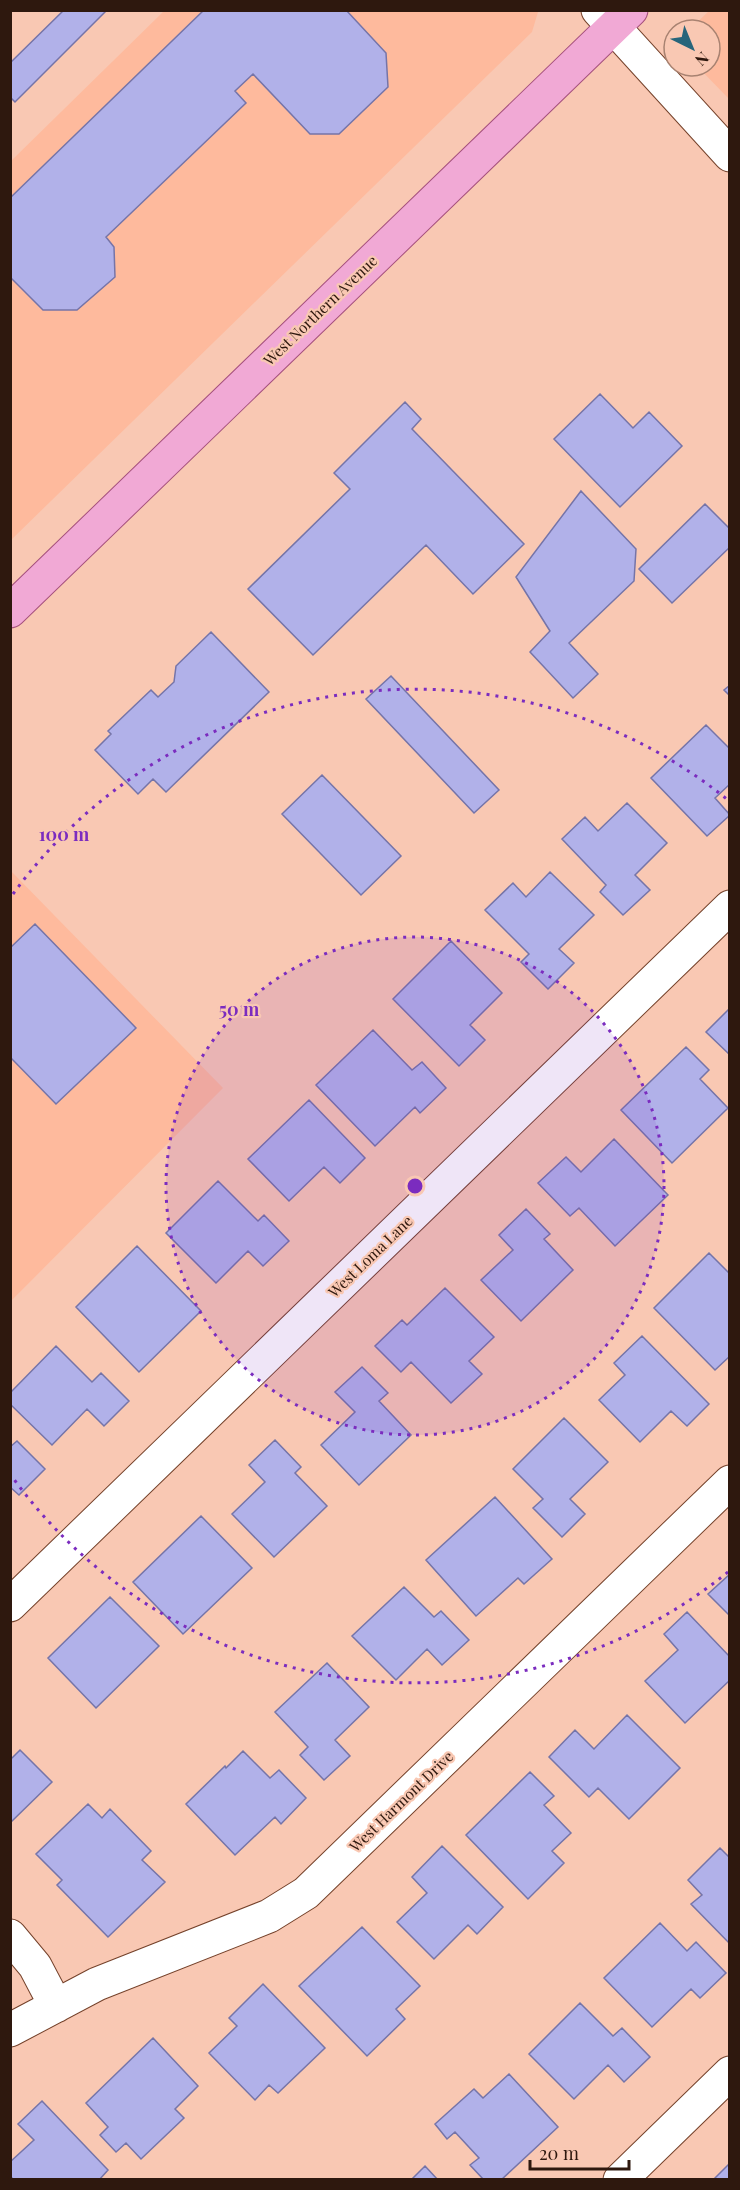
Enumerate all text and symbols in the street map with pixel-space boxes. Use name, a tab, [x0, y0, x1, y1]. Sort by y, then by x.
north arrow	[662, 18, 722, 78]
text: N	[691, 48, 714, 71]
street label: West Northern Avenue	[258, 250, 381, 370]
text: 100 m	[39, 822, 90, 846]
text: 50 m	[219, 997, 260, 1021]
centre of rings	[405, 1176, 425, 1196]
street label: West Loma Lane	[323, 1211, 416, 1302]
street label: West Harmont Drive	[344, 1746, 457, 1856]
scale bar	[530, 2133, 629, 2171]
text: 20 m	[539, 2141, 579, 2165]

